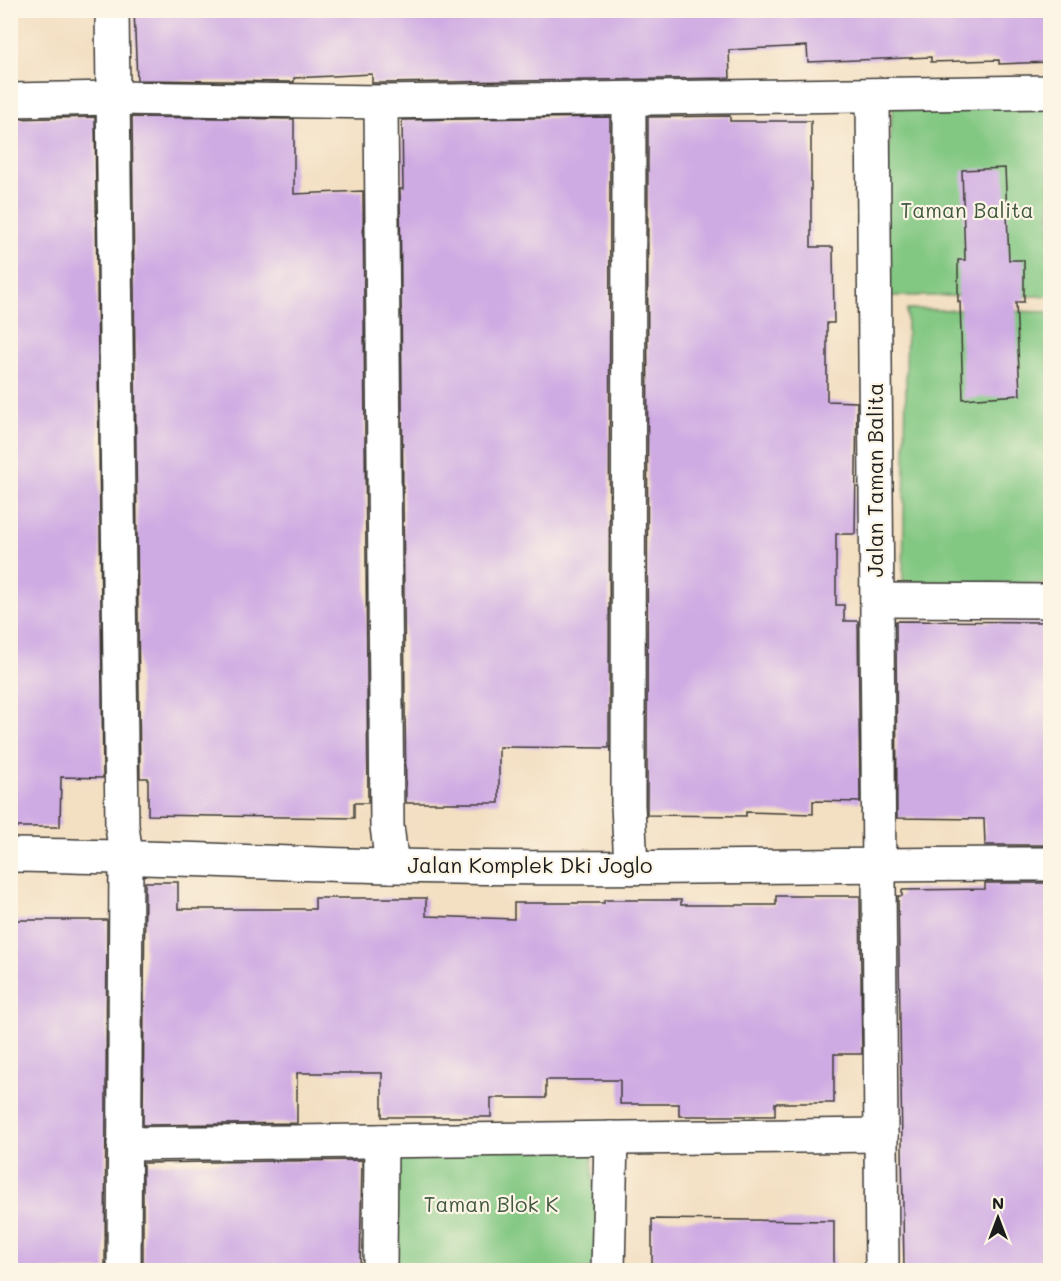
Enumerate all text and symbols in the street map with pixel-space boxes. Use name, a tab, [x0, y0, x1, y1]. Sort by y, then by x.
park label: Taman Balita	[900, 196, 1034, 223]
street label: Jalan Taman Balita	[861, 383, 888, 577]
street label: Jalan Komplek Dki Joglo	[408, 851, 652, 878]
north arrow	[968, 1188, 1028, 1248]
park label: Taman Blok K	[424, 1190, 558, 1217]
text: N	[992, 1192, 1004, 1213]

